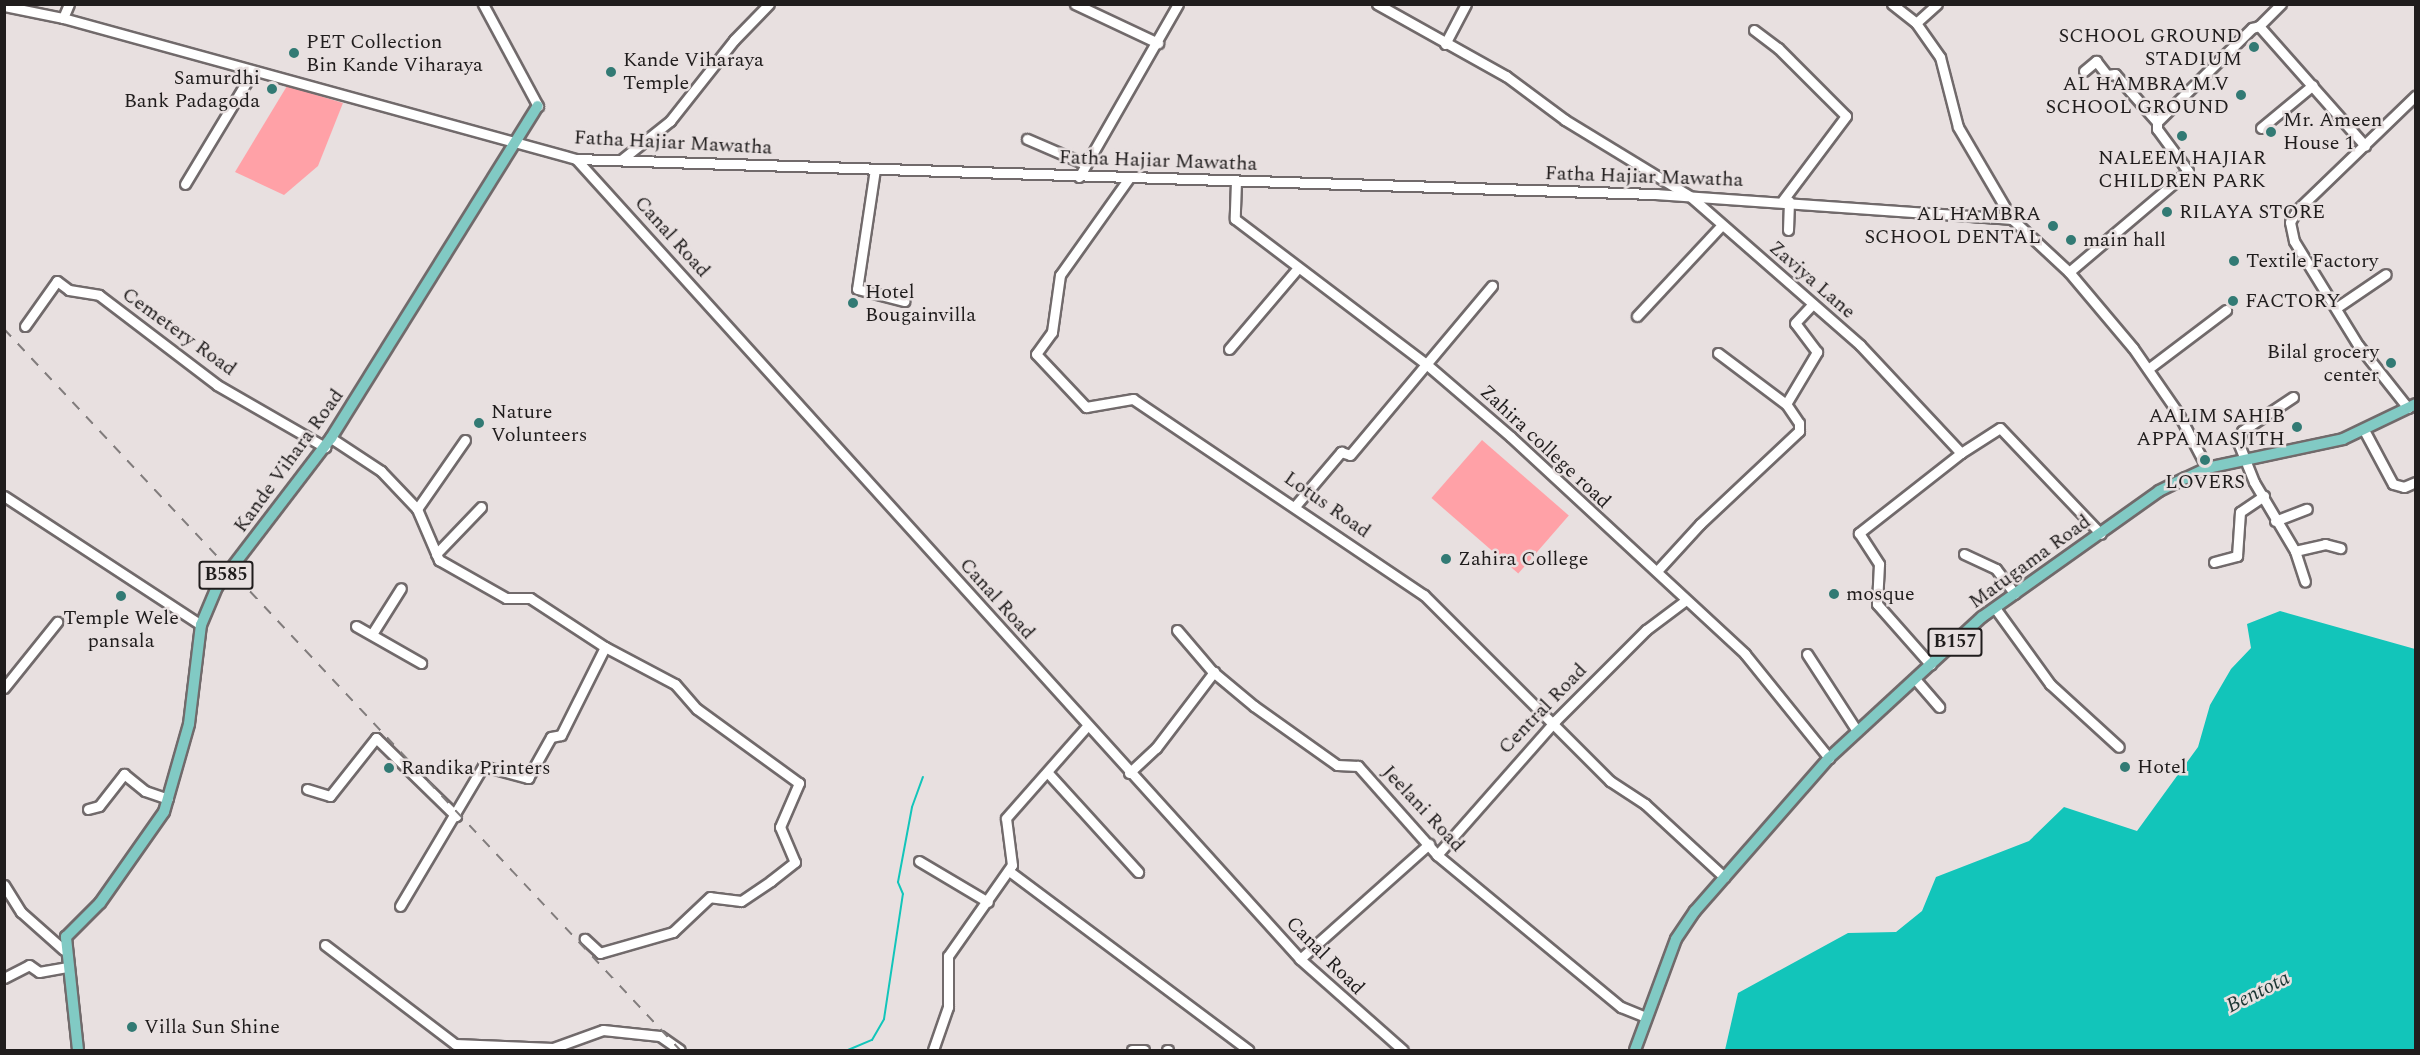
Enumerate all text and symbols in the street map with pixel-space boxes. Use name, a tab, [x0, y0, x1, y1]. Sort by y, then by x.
place label: SCHOOL GROUND STADIUM	[2059, 24, 2242, 71]
place label: PET Collection Bin Kande Viharaya	[306, 30, 483, 77]
marker: SCHOOL GROUND STADIUM	[2247, 40, 2261, 54]
marker: PET Collection Bin Kande Viharaya	[287, 46, 301, 60]
place label: Kande Viharaya Temple	[623, 48, 764, 95]
marker: Kande Viharaya Temple	[604, 65, 618, 79]
place label: Samurdhi Bank Padagoda	[124, 66, 260, 113]
place label: AL HAMBRA M.V SCHOOL GROUND	[2046, 72, 2229, 119]
marker: Samurdhi Bank Padagoda	[265, 82, 279, 96]
marker: AL HAMBRA M.V SCHOOL GROUND	[2234, 88, 2248, 102]
place label: Mr. Ameen House 1	[2283, 108, 2382, 155]
marker: Mr. Ameen House 1	[2264, 125, 2278, 139]
street label: Fatha Hajiar Mawatha	[573, 126, 773, 160]
marker: NALEEM HAJIAR CHILDREN PARK	[2175, 129, 2189, 143]
street label: Fatha Hajiar Mawatha	[1058, 146, 1258, 176]
place label: NALEEM HAJIAR CHILDREN PARK	[2098, 146, 2266, 193]
street label: Fatha Hajiar Mawatha	[1544, 162, 1744, 192]
street label: Canal Road	[629, 191, 715, 283]
place label: RILAYA STORE	[2179, 200, 2325, 224]
place label: AL HAMBRA SCHOOL DENTAL	[1865, 202, 2041, 249]
marker: RILAYA STORE	[2160, 205, 2174, 219]
marker: AL HAMBRA SCHOOL DENTAL	[2046, 219, 2060, 233]
place label: main hall	[2083, 228, 2166, 252]
marker: main hall	[2064, 233, 2078, 247]
street label: Zaviya Lane	[1764, 236, 1860, 324]
place label: Textile Factory	[2246, 249, 2378, 273]
marker: Textile Factory	[2227, 254, 2241, 268]
place label: Hotel Bougainvilla	[865, 280, 976, 327]
street label: Cemetery Road	[117, 282, 241, 382]
place label: FACTORY	[2245, 289, 2341, 313]
marker: FACTORY	[2226, 294, 2240, 308]
marker: Hotel Bougainvilla	[846, 296, 860, 310]
place label: Bilal grocery center	[2267, 340, 2379, 387]
marker: Bilal grocery center	[2384, 356, 2398, 370]
street label: Zahira college road	[1475, 380, 1615, 514]
street label: Kande Vihara Road	[229, 385, 349, 537]
place label: Nature Volunteers	[491, 400, 587, 447]
place label: AALIM SAHIB APPA MASJITH	[2136, 404, 2285, 451]
marker: Nature Volunteers	[472, 416, 486, 430]
marker: AALIM SAHIB APPA MASJITH	[2290, 420, 2304, 434]
marker: LOVERS	[2198, 453, 2212, 467]
street label: Lotus Road	[1279, 466, 1375, 544]
place label: LOVERS	[2165, 470, 2245, 494]
street label: Matugama Road	[1964, 510, 2096, 614]
place label: Zahira College	[1458, 547, 1588, 571]
marker: Zahira College	[1439, 552, 1453, 566]
street label: Canal Road	[954, 553, 1040, 645]
road number: B585	[198, 560, 254, 590]
place label: mosque	[1846, 582, 1915, 606]
marker: mosque	[1827, 587, 1841, 601]
marker: Temple Wele pansala	[114, 589, 128, 603]
place label: Temple Wele pansala	[63, 606, 179, 653]
road number: B157	[1926, 627, 1984, 657]
street label: Central Road	[1494, 659, 1592, 759]
place label: Hotel	[2137, 755, 2187, 779]
place label: Randika Printers	[401, 756, 551, 780]
street label: Jeelani Road	[1377, 760, 1469, 858]
marker: Hotel	[2118, 760, 2132, 774]
marker: Randika Printers	[382, 761, 396, 775]
street label: Canal Road	[1281, 912, 1369, 1000]
water label: Bentota	[2222, 965, 2294, 1019]
place label: Villa Sun Shine	[144, 1015, 280, 1039]
marker: Villa Sun Shine	[125, 1020, 139, 1034]

